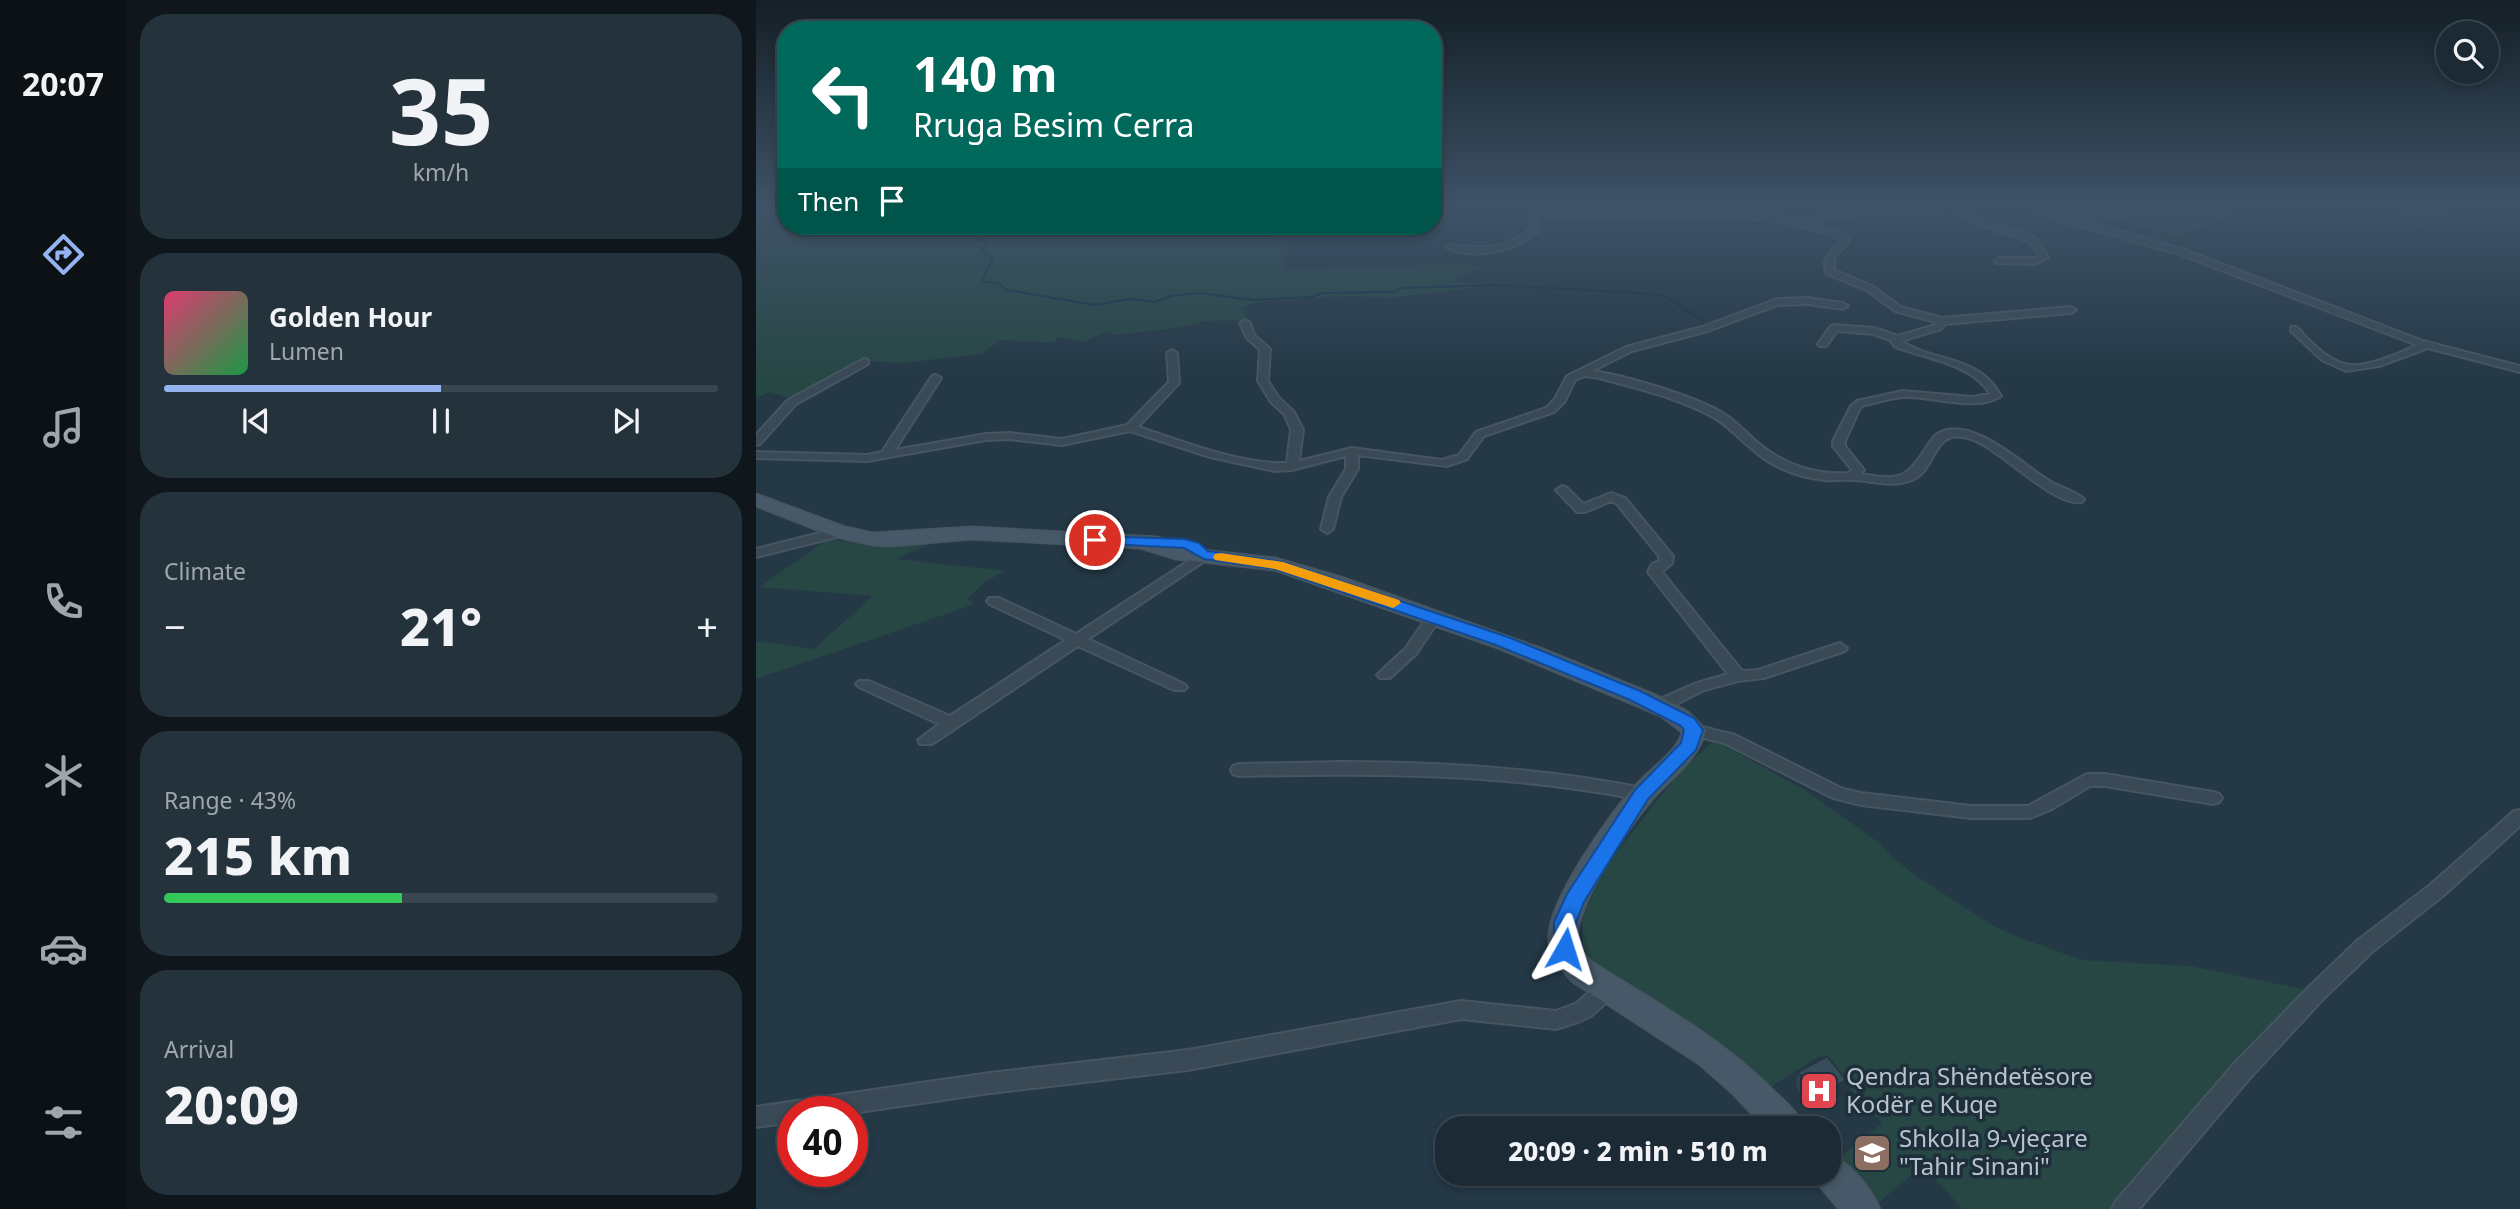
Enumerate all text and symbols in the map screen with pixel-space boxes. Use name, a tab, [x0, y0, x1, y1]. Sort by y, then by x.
map controls	[2436, 21, 2499, 84]
button: search	[2436, 21, 2499, 84]
text: 140 m	[913, 40, 1058, 106]
text: 35	[389, 48, 493, 172]
icon: left	[798, 49, 889, 140]
text: 20:07	[22, 62, 104, 105]
text: Rruga Besim Cerra	[913, 103, 1195, 146]
text: km/h	[413, 156, 469, 188]
icon: arrive	[873, 182, 911, 220]
text: Then	[798, 183, 859, 219]
icon: directions	[39, 230, 88, 279]
text: Golden Hour	[269, 299, 432, 335]
text: Lumen	[269, 335, 344, 367]
icon: previous	[237, 402, 275, 440]
icon: pause	[422, 402, 460, 440]
icon: next	[607, 402, 645, 440]
icon: music	[39, 403, 88, 452]
pin	[1065, 510, 1125, 570]
icon: arrive	[1076, 521, 1114, 559]
text: Climate	[164, 555, 246, 587]
icon: phone	[39, 577, 88, 626]
text: 21°	[400, 590, 482, 661]
text: −	[164, 600, 186, 652]
text: +	[696, 600, 718, 652]
icon: climate	[39, 751, 88, 800]
text: Range · 43%	[164, 784, 296, 816]
text: 215 km	[164, 819, 352, 890]
position arrow	[1528, 912, 1602, 986]
icon: car	[39, 924, 88, 973]
text: Arrival	[164, 1033, 234, 1065]
place label: Qendra Shëndetësore Kodër e Kuqe	[1846, 1059, 2093, 1120]
text: 20:09	[164, 1068, 299, 1139]
hospital icon: Qendra Shëndetësore Kodër e Kuqe	[1798, 1070, 1840, 1112]
speed limit sign: 40	[777, 1096, 868, 1187]
icon: filters	[39, 1098, 88, 1147]
place label: Shkolla 9-vjeçare "Tahir Sinani"	[1899, 1121, 2088, 1182]
school or university icon: Shkolla 9-vjeçare "Tahir Sinani"	[1851, 1132, 1893, 1174]
text: 20:09 · 2 min · 510 m	[1508, 1133, 1768, 1169]

